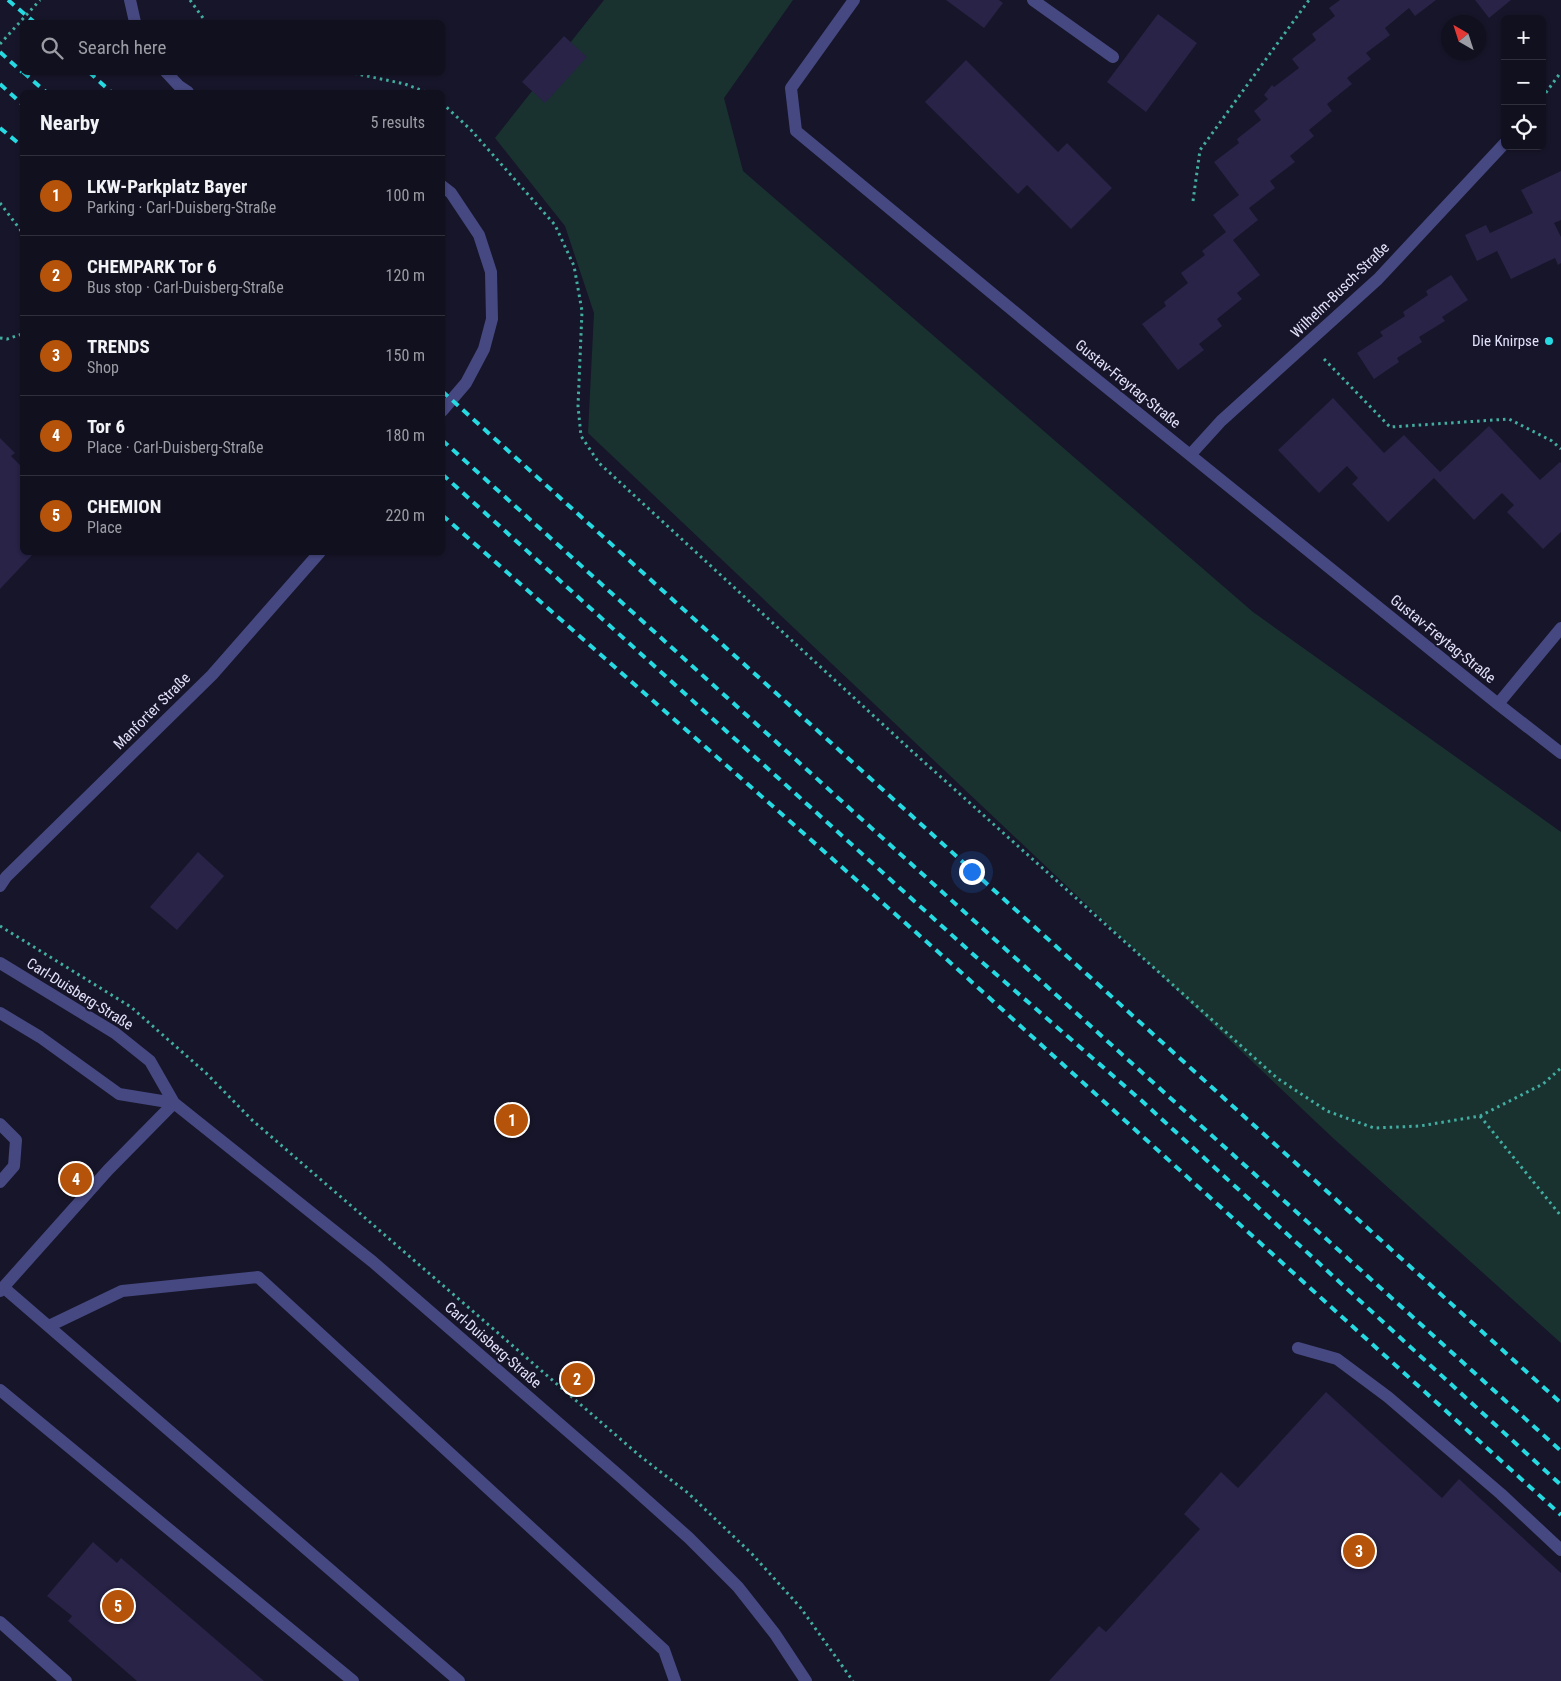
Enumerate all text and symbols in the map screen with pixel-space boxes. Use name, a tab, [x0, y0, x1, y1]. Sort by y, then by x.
north arrow	[1441, 15, 1486, 60]
map controls	[1501, 15, 1546, 150]
button: +	[1501, 15, 1546, 60]
search box	[20, 20, 445, 75]
icon: search	[38, 34, 66, 62]
text: Search here	[78, 36, 166, 59]
button: −	[1501, 60, 1546, 105]
button: locate	[1501, 105, 1546, 150]
text: Nearby	[40, 111, 99, 135]
text: 5 results	[370, 113, 425, 132]
text: LKW-Parkplatz Bayer	[87, 175, 247, 198]
text: 1	[52, 186, 60, 205]
text: 100 m	[386, 186, 425, 205]
text: Parking · Carl-Duisberg-Straße	[87, 198, 276, 217]
street label: Wilhelm-Busch-Straße	[1287, 238, 1393, 342]
text: CHEMPARK Tor 6	[87, 255, 217, 278]
text: 2	[52, 266, 60, 285]
text: 120 m	[386, 266, 425, 285]
text: Bus stop · Carl-Duisberg-Straße	[87, 278, 284, 297]
place label: Die Knirpse	[1472, 332, 1539, 350]
text: TRENDS	[87, 335, 150, 358]
marker: Die Knirpse	[1543, 335, 1555, 347]
street label: Gustav-Freytag-Straße	[1072, 336, 1184, 432]
text: 3	[52, 346, 60, 365]
text: 150 m	[386, 346, 425, 365]
text: Shop	[87, 358, 119, 377]
text: Tor 6	[87, 415, 125, 438]
text: 4	[52, 426, 60, 445]
text: 180 m	[386, 426, 425, 445]
text: Place · Carl-Duisberg-Straße	[87, 438, 264, 457]
text: CHEMION	[87, 495, 161, 518]
text: 5	[52, 506, 60, 525]
text: 220 m	[386, 506, 425, 525]
text: Place	[87, 518, 122, 537]
street label: Gustav-Freytag-Straße	[1387, 591, 1499, 687]
street label: Manforter Straße	[110, 669, 194, 753]
your location	[959, 859, 985, 885]
street label: Carl-Duisberg-Straße	[23, 954, 137, 1034]
pin: 1	[496, 1101, 528, 1139]
pin: 4	[60, 1160, 92, 1198]
street label: Carl-Duisberg-Straße	[441, 1298, 545, 1392]
pin: 2	[561, 1360, 593, 1398]
pin: 3	[1343, 1532, 1375, 1570]
pin: 5	[102, 1587, 134, 1625]

